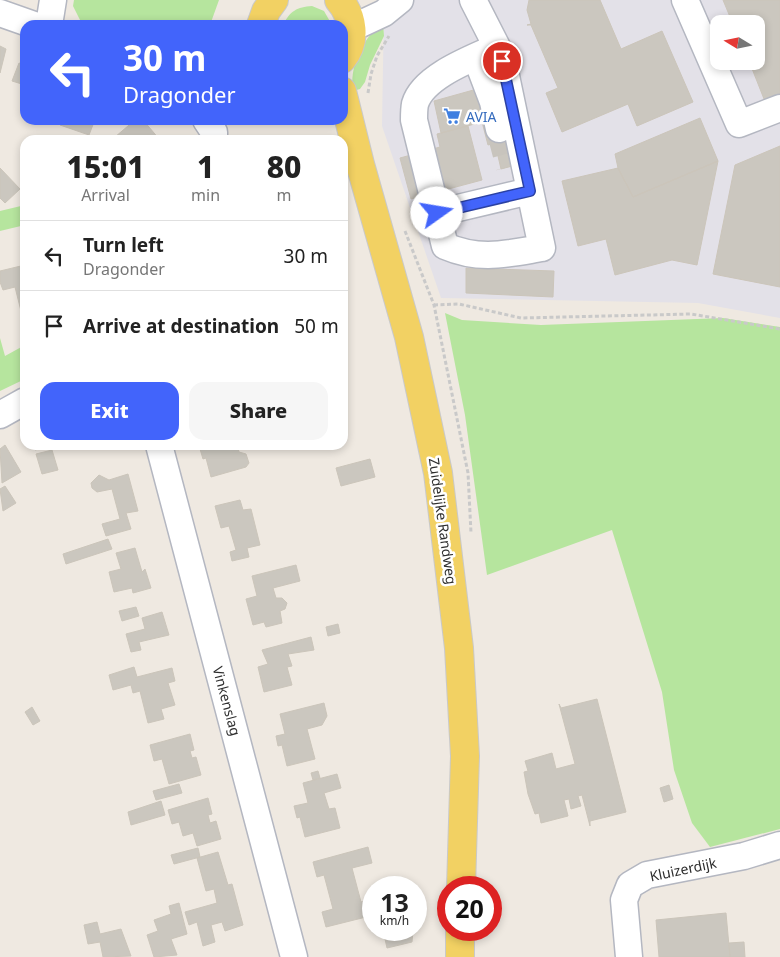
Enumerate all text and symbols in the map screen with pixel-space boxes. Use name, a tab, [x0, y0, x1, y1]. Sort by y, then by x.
north arrow	[710, 15, 765, 70]
map controls	[710, 15, 765, 70]
text: 30 m	[123, 34, 206, 81]
icon: left	[40, 40, 105, 105]
pin	[481, 40, 523, 82]
icon: arrive	[488, 47, 516, 75]
text: Dragonder	[123, 79, 236, 109]
supermarket icon: AVIA	[442, 106, 462, 126]
place label: AVIA	[466, 107, 497, 126]
text: 15:01	[67, 146, 145, 187]
text: 1	[197, 146, 214, 187]
text: 80	[267, 146, 301, 187]
text: Arrival	[81, 184, 130, 206]
text: min	[191, 184, 220, 206]
text: m	[277, 184, 292, 206]
position arrow	[410, 186, 462, 238]
text: Turn left	[83, 232, 164, 258]
icon: left	[40, 242, 68, 270]
text: 30 m	[284, 243, 328, 269]
text: Dragonder	[83, 258, 165, 280]
icon: arrive	[40, 312, 68, 340]
text: Arrive at destination	[83, 313, 279, 339]
text: 50 m	[294, 313, 339, 339]
button: Exit	[40, 382, 179, 440]
button: Share	[189, 382, 328, 440]
street label: Zuidelijke Randweg	[425, 456, 461, 586]
street label: Vinkenslag	[209, 664, 245, 738]
street label: Kluizerdijk	[648, 853, 719, 885]
speed limit sign: 20	[437, 876, 502, 941]
text: 13	[380, 885, 409, 919]
text: km/h	[380, 912, 409, 929]

